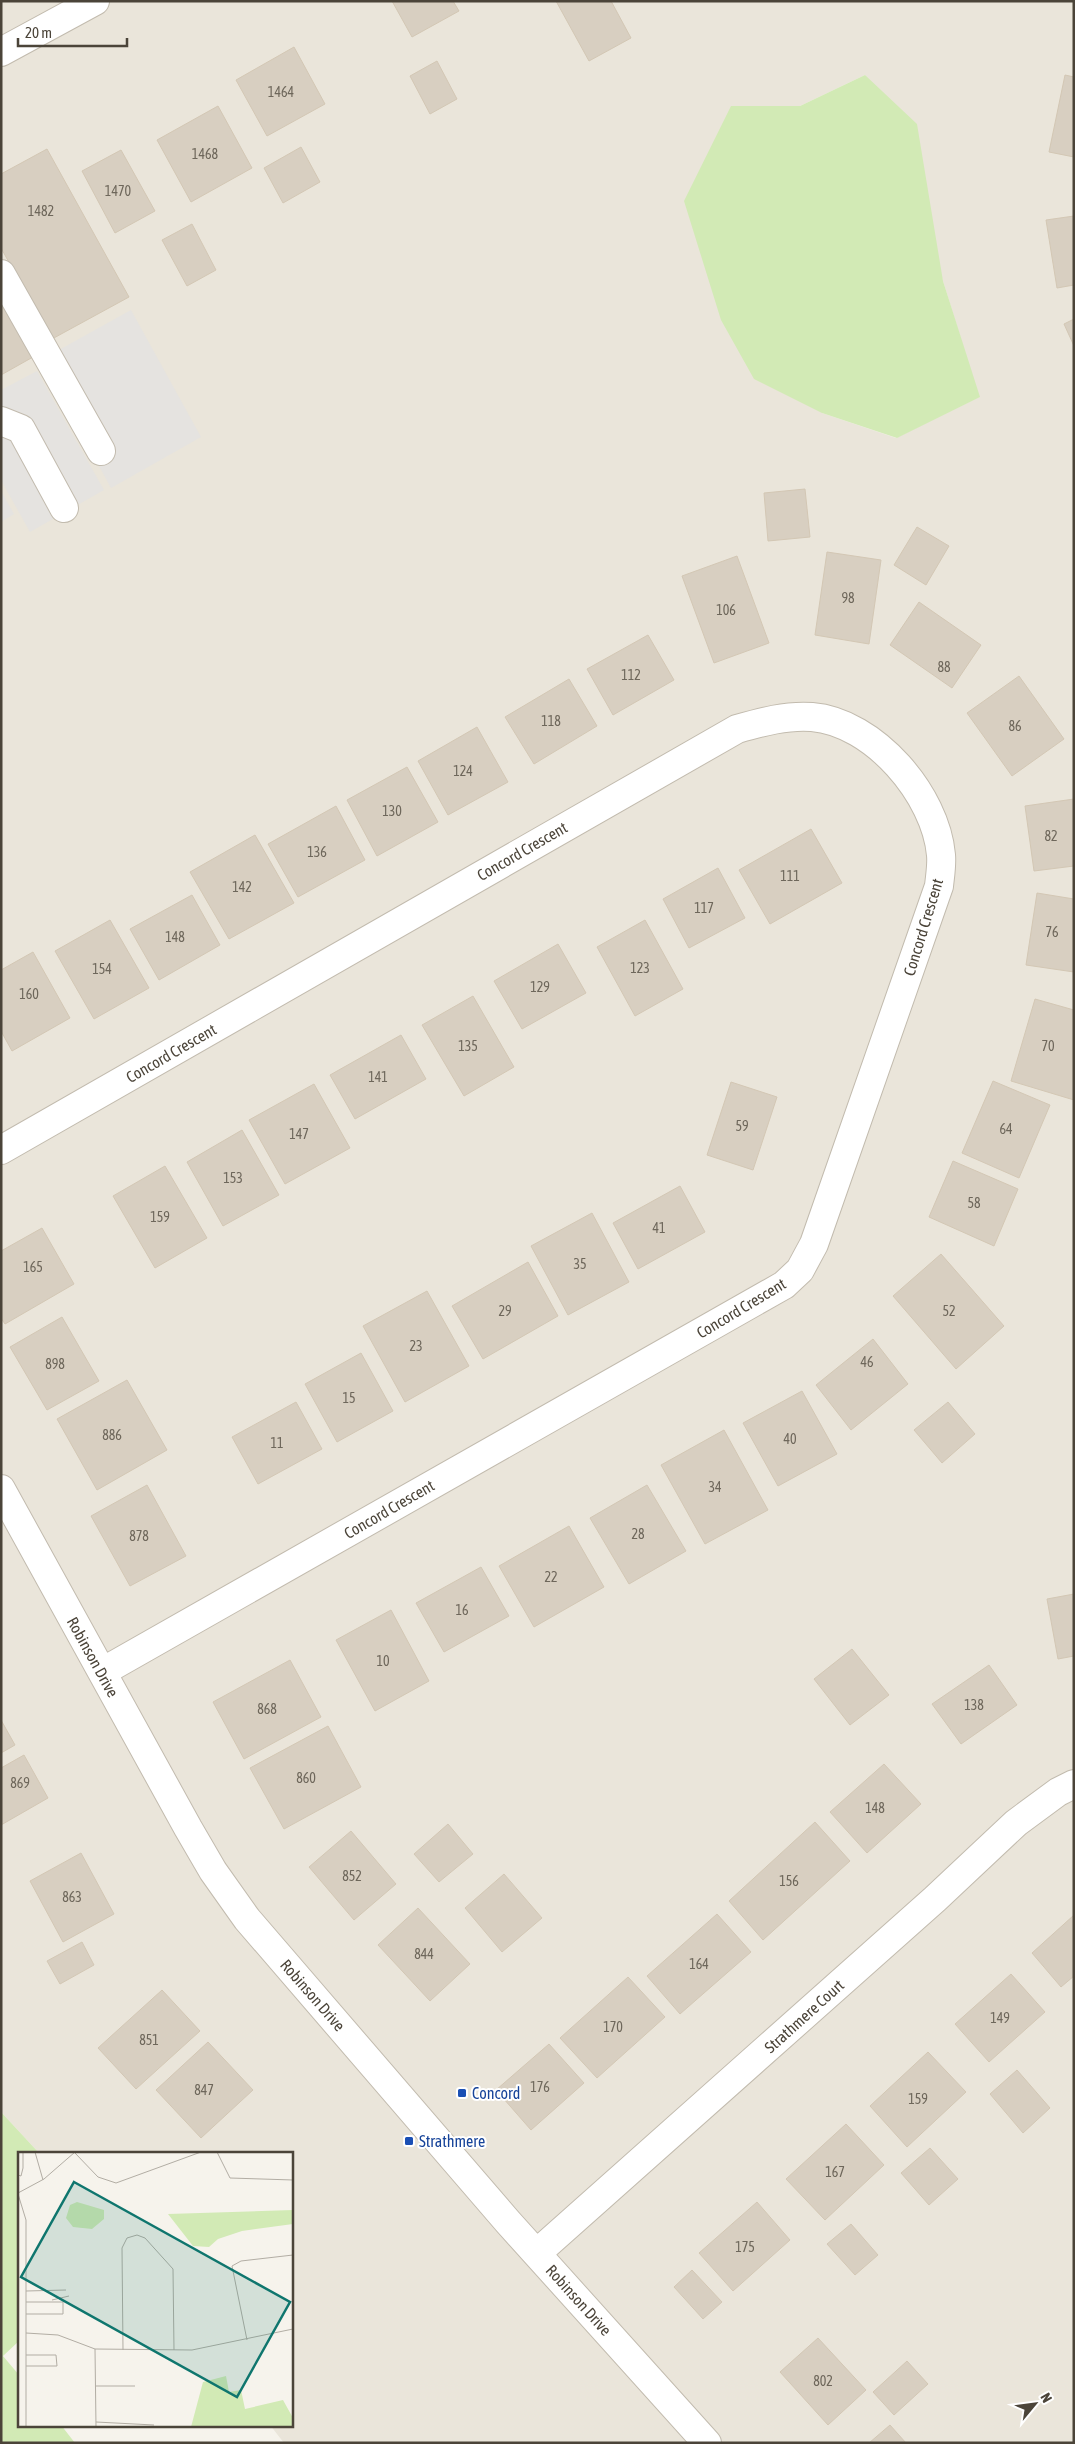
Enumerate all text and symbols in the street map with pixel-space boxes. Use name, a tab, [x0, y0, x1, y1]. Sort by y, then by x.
scale bar	[18, 15, 126, 47]
text: 20 m	[25, 24, 52, 41]
house number: 1464	[268, 84, 295, 100]
house number: 1468	[192, 146, 219, 162]
house number: 1470	[105, 183, 132, 199]
house number: 1482	[28, 203, 54, 219]
house number: 98	[841, 590, 855, 606]
house number: 106	[716, 602, 736, 618]
house number: 88	[937, 659, 951, 675]
house number: 112	[621, 667, 641, 683]
house number: 118	[541, 713, 561, 729]
house number: 86	[1008, 718, 1022, 734]
house number: 124	[453, 763, 473, 779]
house number: 130	[382, 803, 402, 819]
street label: Concord Crescent	[474, 818, 570, 884]
house number: 82	[1044, 828, 1058, 844]
house number: 136	[307, 844, 327, 860]
house number: 111	[780, 868, 800, 884]
street label: Concord Crescent	[900, 876, 946, 978]
house number: 142	[232, 879, 252, 895]
house number: 117	[694, 900, 714, 916]
house number: 76	[1045, 924, 1059, 940]
house number: 148	[165, 929, 185, 945]
house number: 123	[630, 960, 650, 976]
house number: 154	[92, 961, 112, 977]
house number: 129	[530, 979, 550, 995]
house number: 160	[19, 986, 39, 1002]
street label: Concord Crescent	[123, 1020, 219, 1086]
house number: 135	[458, 1038, 478, 1054]
house number: 70	[1041, 1038, 1055, 1054]
house number: 141	[368, 1069, 388, 1085]
house number: 59	[735, 1118, 749, 1134]
house number: 64	[999, 1121, 1013, 1137]
house number: 147	[289, 1126, 309, 1142]
house number: 153	[223, 1170, 243, 1186]
house number: 58	[967, 1195, 981, 1211]
house number: 159	[150, 1209, 170, 1225]
house number: 41	[652, 1220, 666, 1236]
house number: 35	[573, 1256, 587, 1272]
house number: 165	[23, 1259, 43, 1275]
street label: Concord Crescent	[693, 1274, 789, 1342]
house number: 29	[498, 1303, 512, 1319]
house number: 52	[942, 1303, 956, 1319]
house number: 23	[409, 1338, 423, 1354]
house number: 46	[860, 1354, 874, 1370]
house number: 898	[45, 1356, 65, 1372]
house number: 15	[342, 1390, 356, 1406]
house number: 886	[102, 1427, 122, 1443]
house number: 40	[783, 1431, 797, 1447]
house number: 11	[270, 1435, 284, 1451]
street label: Concord Crescent	[341, 1476, 437, 1542]
house number: 34	[708, 1479, 722, 1495]
house number: 28	[631, 1526, 645, 1542]
house number: 878	[129, 1528, 149, 1544]
house number: 22	[544, 1569, 558, 1585]
house number: 16	[455, 1602, 469, 1618]
street label: Robinson Drive	[64, 1614, 122, 1700]
house number: 10	[376, 1653, 390, 1669]
house number: 138	[964, 1697, 984, 1713]
house number: 868	[257, 1701, 277, 1717]
house number: 860	[296, 1770, 316, 1786]
house number: 869	[10, 1775, 30, 1791]
house number: 148	[865, 1800, 885, 1816]
house number: 852	[342, 1868, 362, 1884]
house number: 156	[779, 1873, 799, 1889]
house number: 863	[62, 1889, 82, 1905]
house number: 844	[414, 1946, 434, 1962]
street label: Robinson Drive	[277, 1956, 349, 2034]
house number: 164	[689, 1956, 709, 1972]
street label: Strathmere Court	[761, 1976, 848, 2056]
house number: 149	[990, 2010, 1010, 2026]
house number: 170	[603, 2019, 623, 2035]
house number: 851	[139, 2032, 159, 2048]
house number: 176	[530, 2079, 550, 2095]
house number: 847	[194, 2082, 214, 2098]
place label: Concord	[472, 2084, 520, 2102]
marker: Concord	[456, 2087, 468, 2099]
house number: 159	[908, 2091, 928, 2107]
place label: Strathmere	[419, 2132, 485, 2150]
marker: Strathmere	[403, 2135, 415, 2147]
inset map	[18, 2152, 292, 2426]
house number: 167	[825, 2164, 845, 2180]
house number: 175	[735, 2239, 755, 2255]
street label: Robinson Drive	[543, 2261, 615, 2339]
house number: 802	[813, 2373, 833, 2389]
north arrow	[1010, 2379, 1060, 2429]
text: N	[1037, 2390, 1055, 2405]

